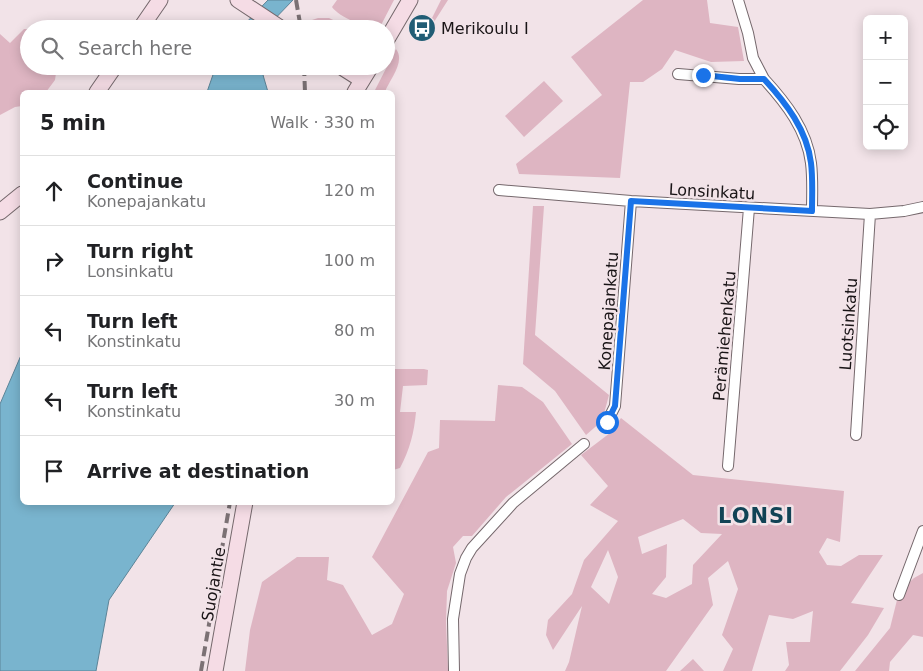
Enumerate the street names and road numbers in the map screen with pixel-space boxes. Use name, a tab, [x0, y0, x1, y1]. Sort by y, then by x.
street label: Lonsinkatu	[668, 180, 756, 203]
street label: Konepajankatu	[595, 251, 622, 371]
street label: Perämiehenkatu	[709, 270, 740, 402]
street label: Luotsinkatu	[836, 277, 861, 371]
street label: Suojantie	[198, 545, 229, 623]

